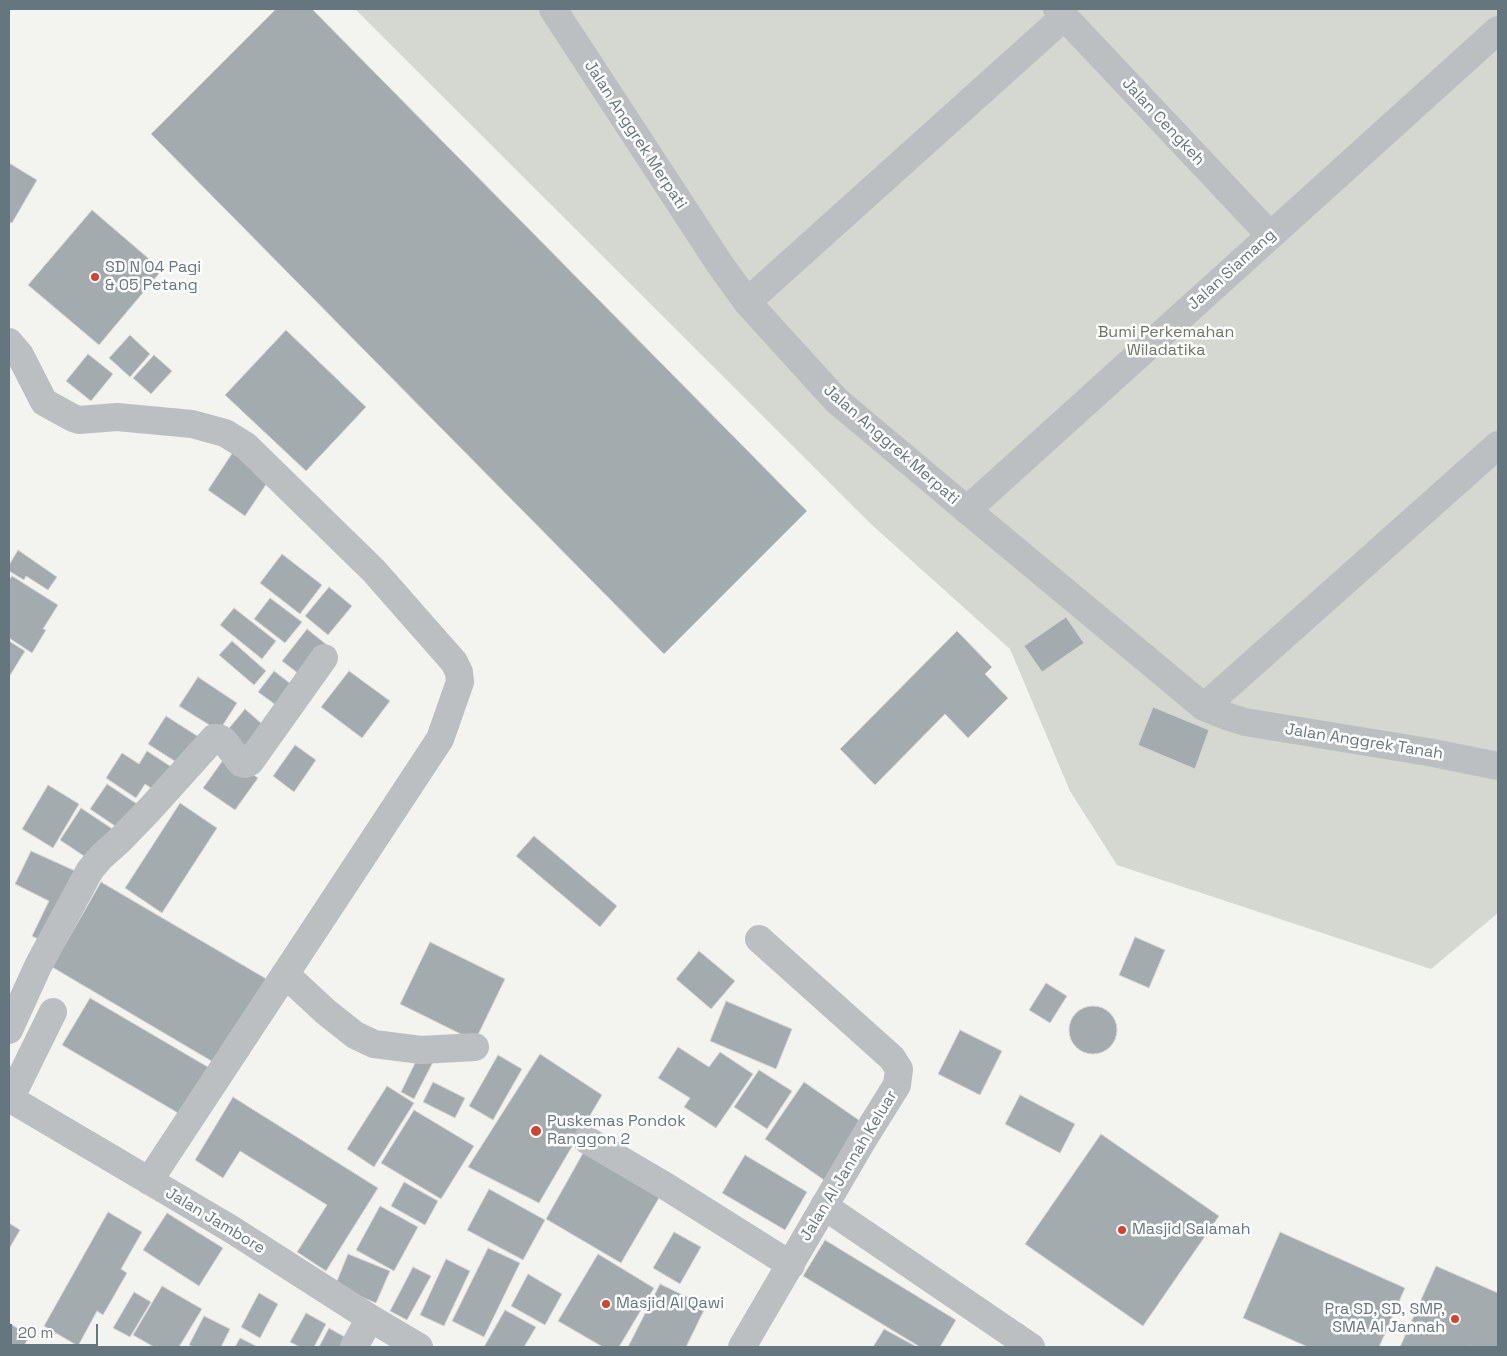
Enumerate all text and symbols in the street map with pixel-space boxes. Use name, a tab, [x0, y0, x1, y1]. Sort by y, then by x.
street label: Jalan Anggrek Merpati	[580, 57, 690, 213]
street label: Jalan Cengkeh	[1118, 74, 1208, 170]
street label: Jalan Siamang	[1184, 226, 1280, 314]
place label: SD N 04 Pagi & 05 Petang	[105, 258, 201, 296]
marker: SD N 04 Pagi & 05 Petang	[89, 271, 101, 283]
park label: Bumi Perkemahan Wiladatika	[1098, 323, 1234, 361]
street label: Jalan Anggrek Merpati	[819, 381, 963, 509]
street label: Jalan Anggrek Tanah	[1284, 720, 1444, 764]
street label: Jalan Al Jannah Keluar	[796, 1087, 902, 1245]
place label: Puskemas Pondok Ranggon 2	[547, 1112, 686, 1150]
marker: Puskemas Pondok Ranggon 2	[529, 1124, 543, 1138]
street label: Jalan Jambore	[162, 1184, 268, 1258]
place label: Masjid Salamah	[1132, 1220, 1251, 1240]
marker: Masjid Salamah	[1116, 1224, 1128, 1236]
place label: Masjid Al Qawi	[616, 1294, 724, 1314]
marker: Masjid Al Qawi	[600, 1298, 612, 1310]
place label: Pra SD, SD, SMP, SMA Al Jannah	[1325, 1300, 1445, 1338]
marker: Pra SD, SD, SMP, SMA Al Jannah	[1449, 1313, 1461, 1325]
scale bar	[12, 1314, 100, 1346]
text: 20 m	[18, 1323, 53, 1342]

